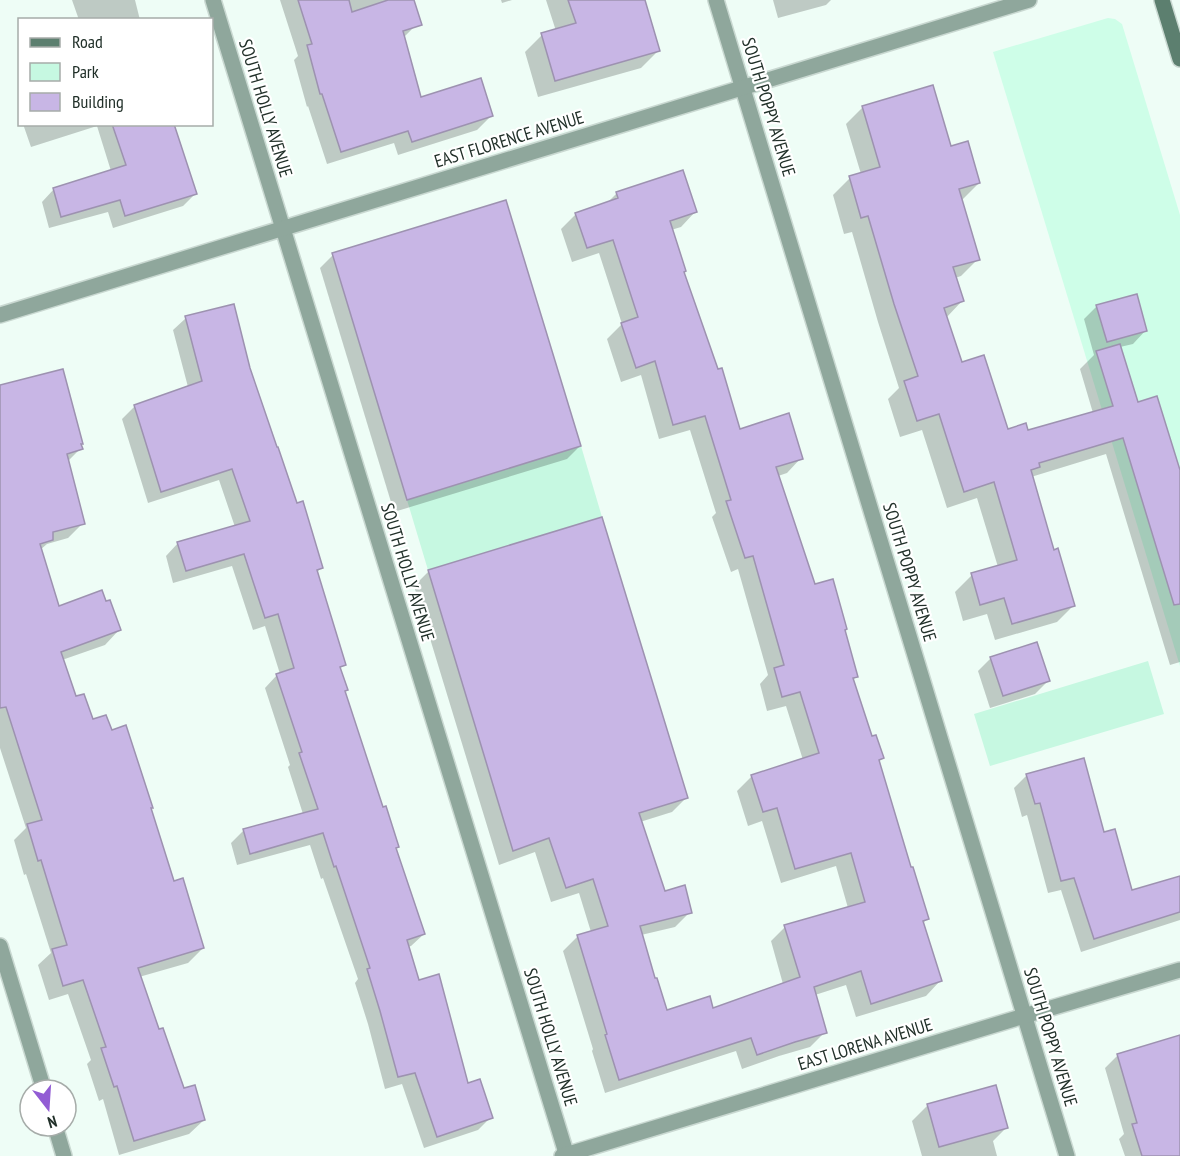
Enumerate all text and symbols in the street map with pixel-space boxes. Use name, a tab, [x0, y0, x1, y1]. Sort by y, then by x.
legend	[18, 18, 213, 126]
text: Road	[72, 30, 103, 53]
street label: SOUTH POPPY AVENUE	[737, 35, 801, 179]
street label: SOUTH HOLLY AVENUE	[234, 36, 298, 180]
text: Park	[72, 60, 99, 83]
text: Building	[72, 90, 124, 113]
street label: EAST FLORENCE AVENUE	[432, 105, 586, 173]
street label: SOUTH HOLLY AVENUE	[376, 500, 440, 644]
street label: SOUTH POPPY AVENUE	[878, 500, 942, 644]
street label: SOUTH HOLLY AVENUE	[519, 965, 583, 1109]
street label: SOUTH POPPY AVENUE	[1019, 965, 1083, 1109]
street label: EAST LORENA AVENUE	[795, 1013, 935, 1075]
north arrow	[18, 1078, 78, 1138]
text: N	[45, 1112, 59, 1133]

